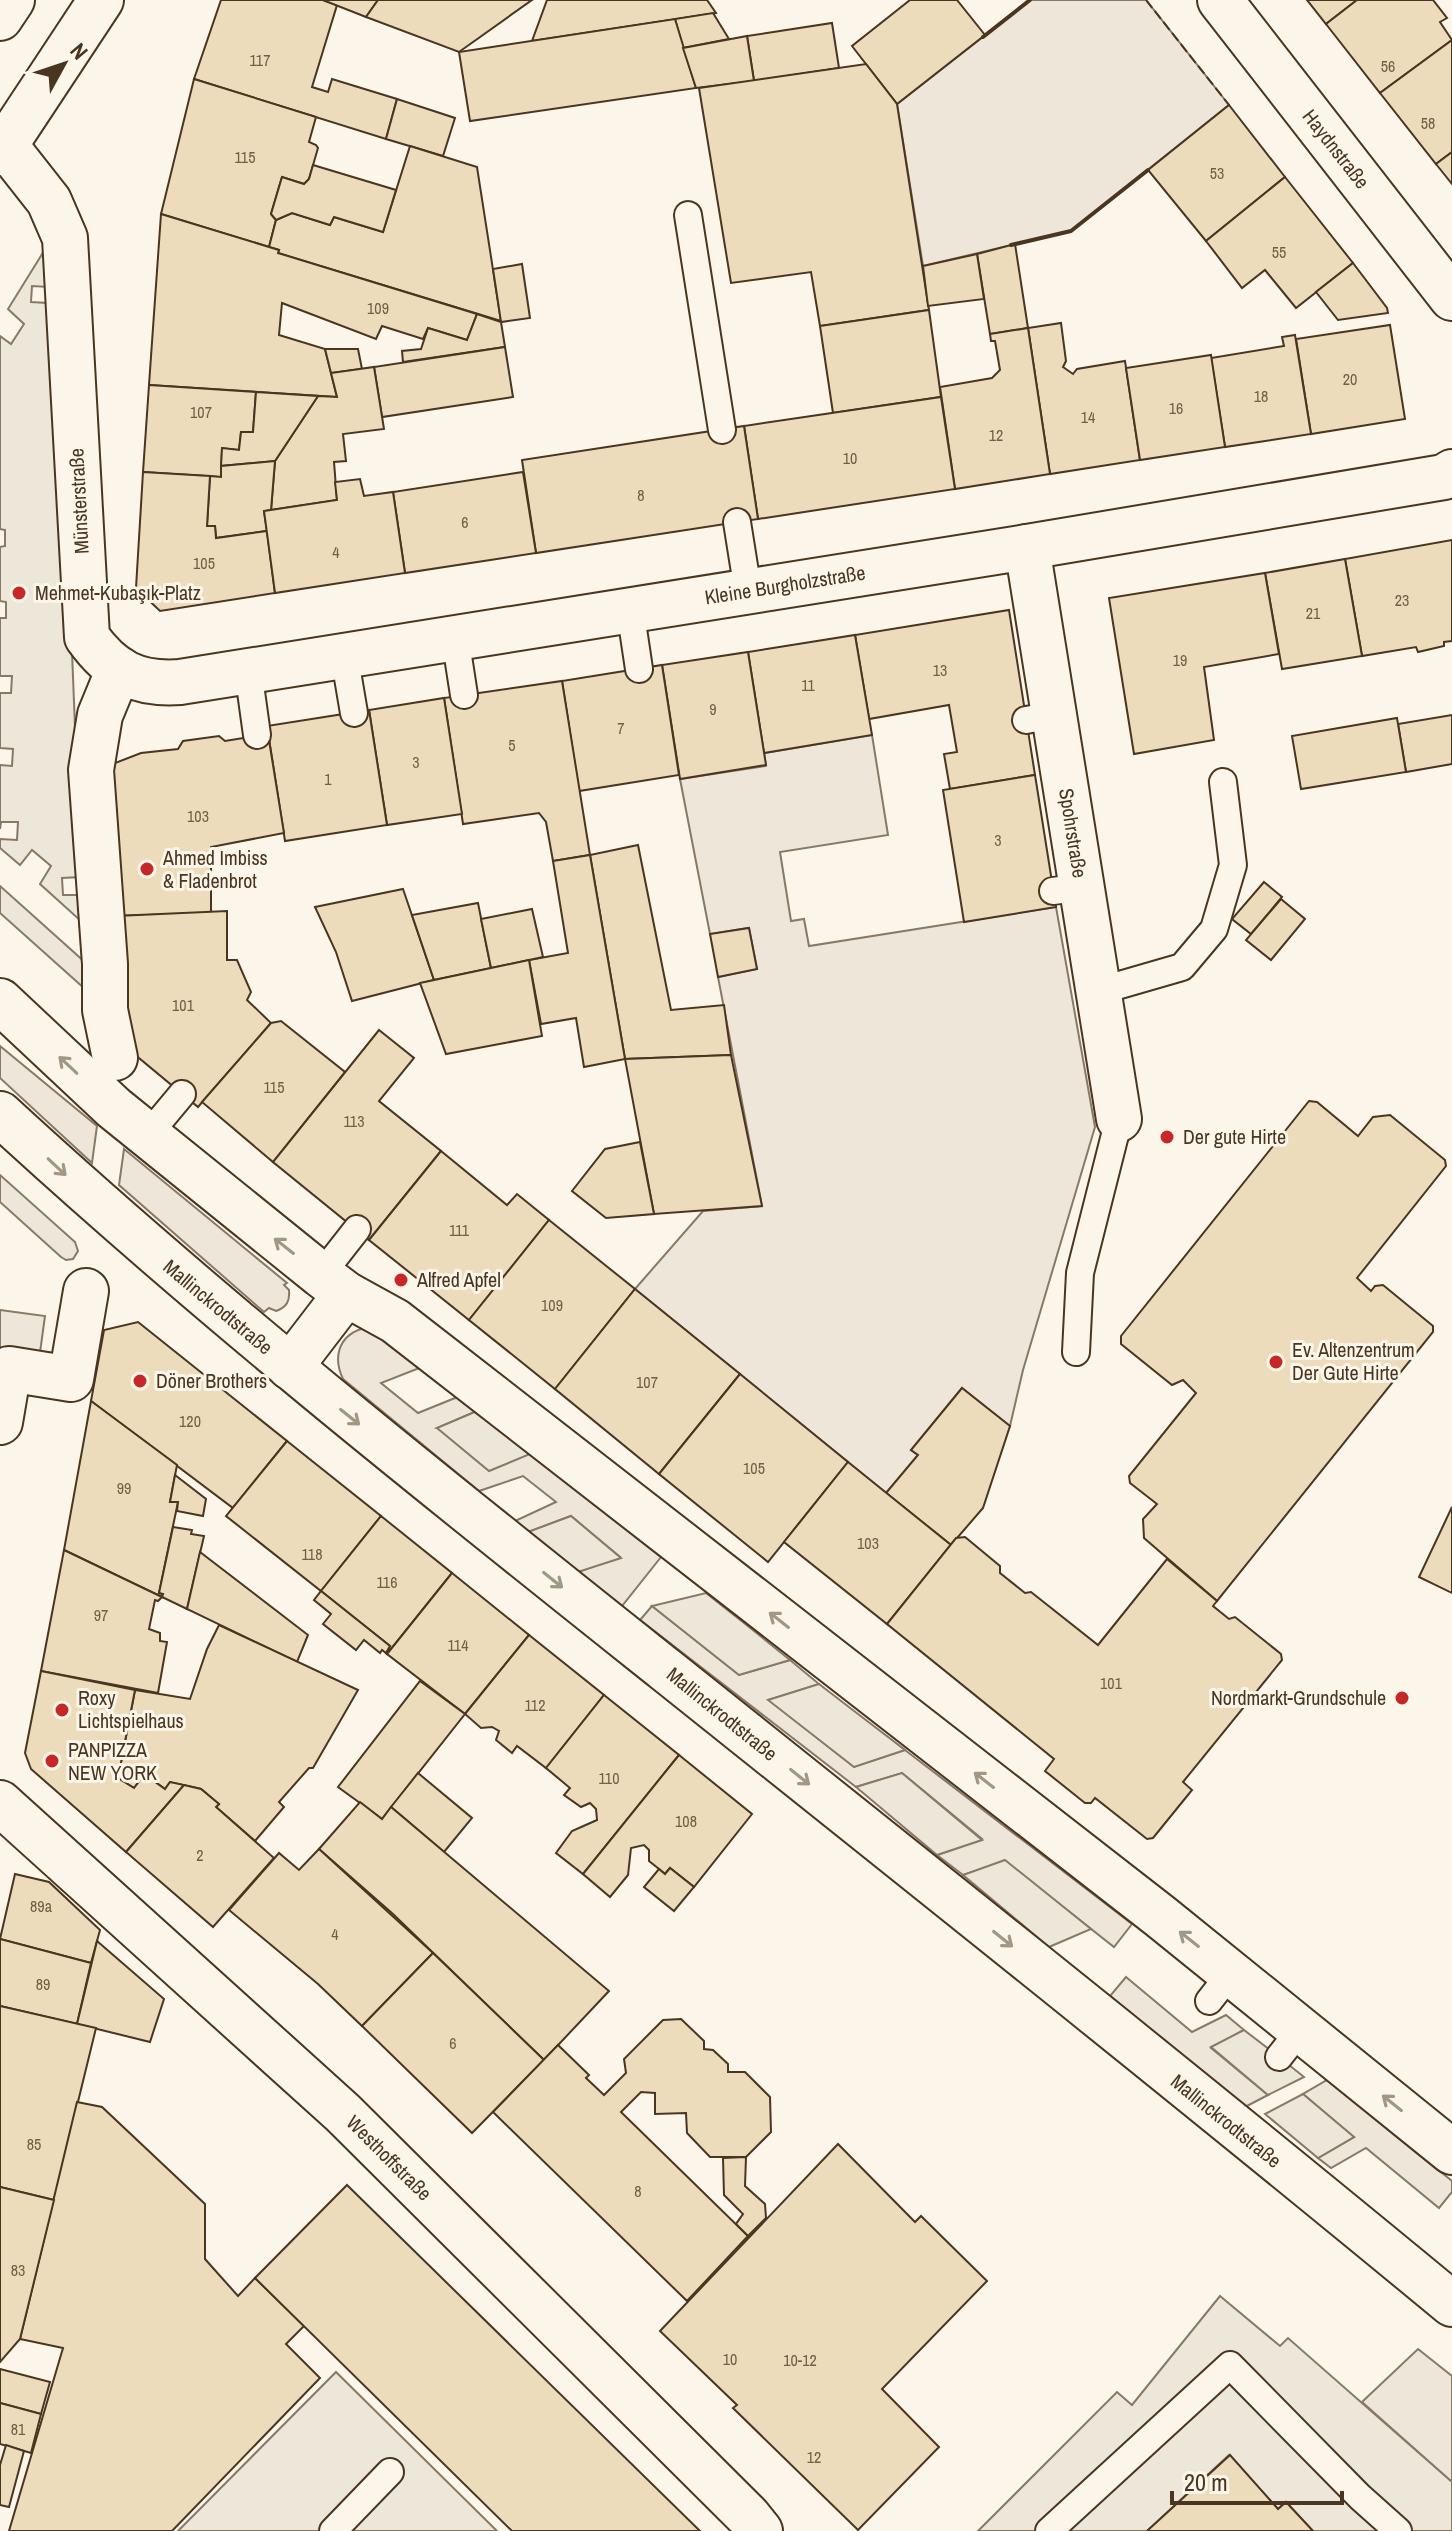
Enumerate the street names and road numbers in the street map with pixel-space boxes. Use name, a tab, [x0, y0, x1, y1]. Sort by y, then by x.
street label: Haydnstraße	[1297, 103, 1376, 194]
street label: Münsterstraße	[62, 448, 95, 555]
street label: Kleine Burgholzstraße	[703, 558, 867, 611]
street label: Spohrstraße	[1053, 786, 1094, 880]
street label: Mallinckrodtstraße	[158, 1253, 279, 1360]
street label: Mallinckrodtstraße	[661, 1661, 783, 1767]
street label: Mallinckrodtstraße	[1165, 2068, 1287, 2174]
street label: Westhoffstraße	[341, 2109, 438, 2206]

